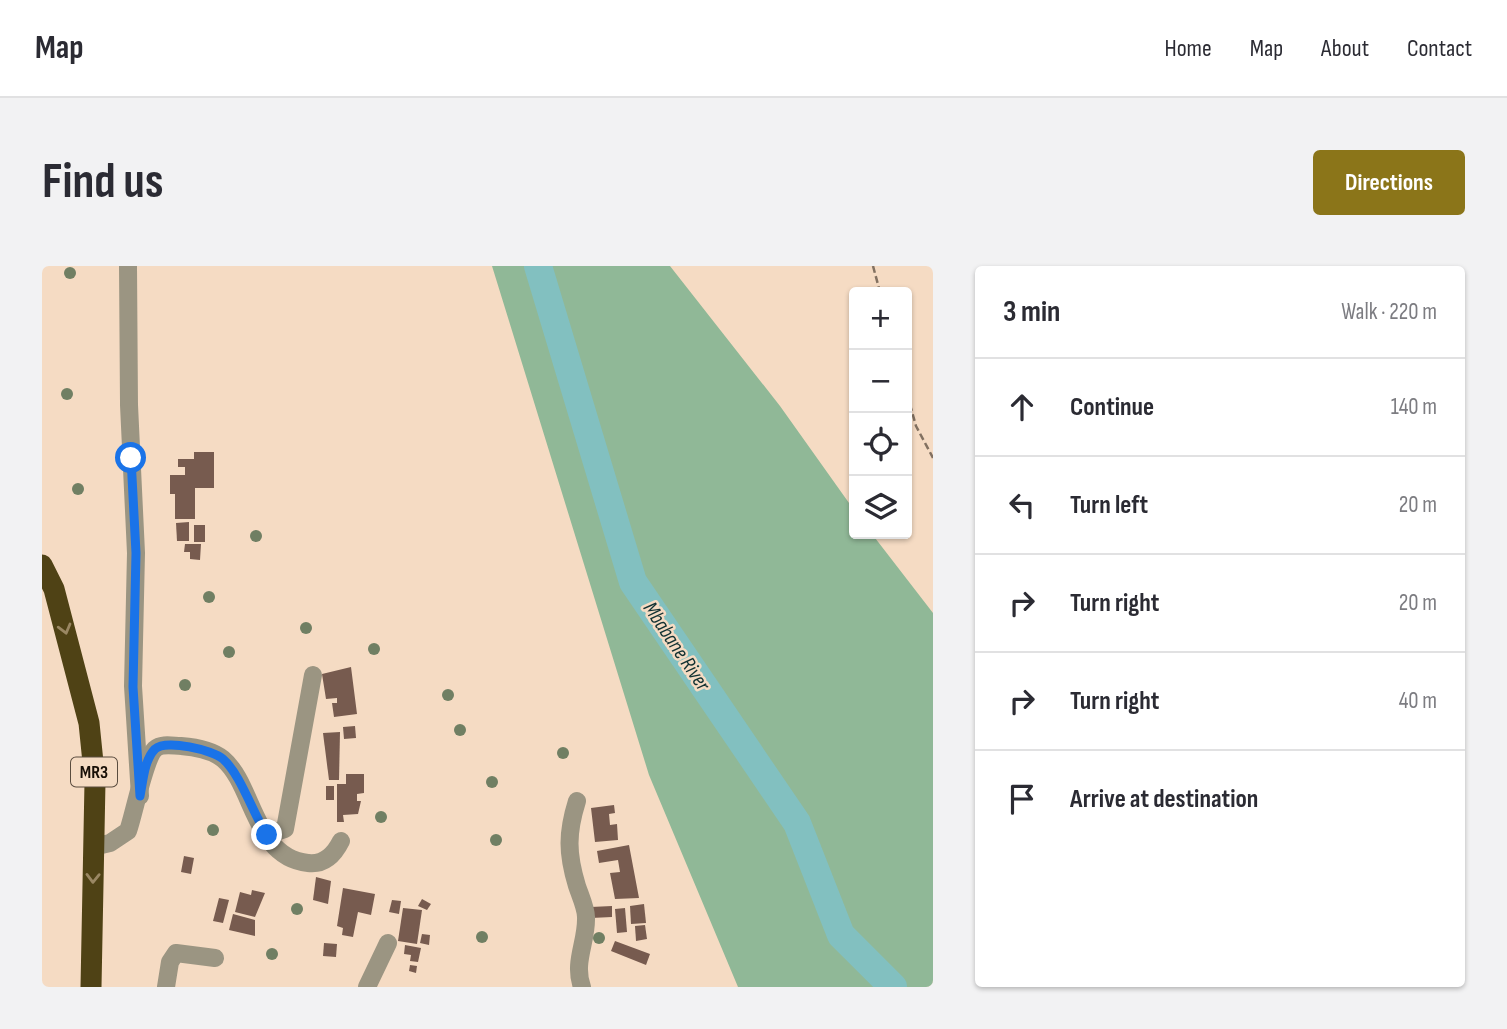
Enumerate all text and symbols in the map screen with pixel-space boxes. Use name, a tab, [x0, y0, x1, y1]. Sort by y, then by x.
text: Map	[35, 28, 84, 68]
text: Home	[1164, 34, 1212, 63]
text: Map	[1250, 34, 1283, 63]
text: About	[1321, 34, 1369, 63]
text: Contact	[1407, 34, 1472, 63]
button: Directions	[1313, 150, 1465, 215]
text: Find us	[42, 153, 164, 212]
map controls	[849, 287, 912, 539]
button: +	[849, 287, 912, 350]
text: 3 min	[1003, 294, 1060, 330]
text: Walk · 220 m	[1341, 298, 1437, 326]
button: −	[849, 350, 912, 413]
icon: ahead	[1003, 388, 1041, 426]
text: Continue	[1070, 392, 1154, 423]
text: 140 m	[1391, 393, 1437, 421]
button: locate	[849, 413, 912, 476]
route start	[115, 442, 146, 473]
button: layers	[849, 476, 912, 539]
icon: left	[1003, 486, 1041, 524]
text: Turn left	[1070, 490, 1148, 521]
text: 20 m	[1399, 491, 1437, 519]
icon: right	[1003, 584, 1041, 622]
text: Turn right	[1070, 588, 1159, 619]
text: 20 m	[1399, 589, 1437, 617]
water label: Mbabane River	[638, 597, 716, 696]
one-way arrow	[57, 623, 71, 635]
icon: right	[1003, 682, 1041, 720]
text: Turn right	[1070, 686, 1159, 717]
text: 40 m	[1399, 687, 1437, 715]
road number: MR3	[71, 758, 117, 786]
icon: arrive	[1003, 780, 1041, 818]
text: Arrive at destination	[1070, 784, 1258, 815]
route end	[251, 819, 282, 850]
one-way arrow	[85, 873, 101, 884]

